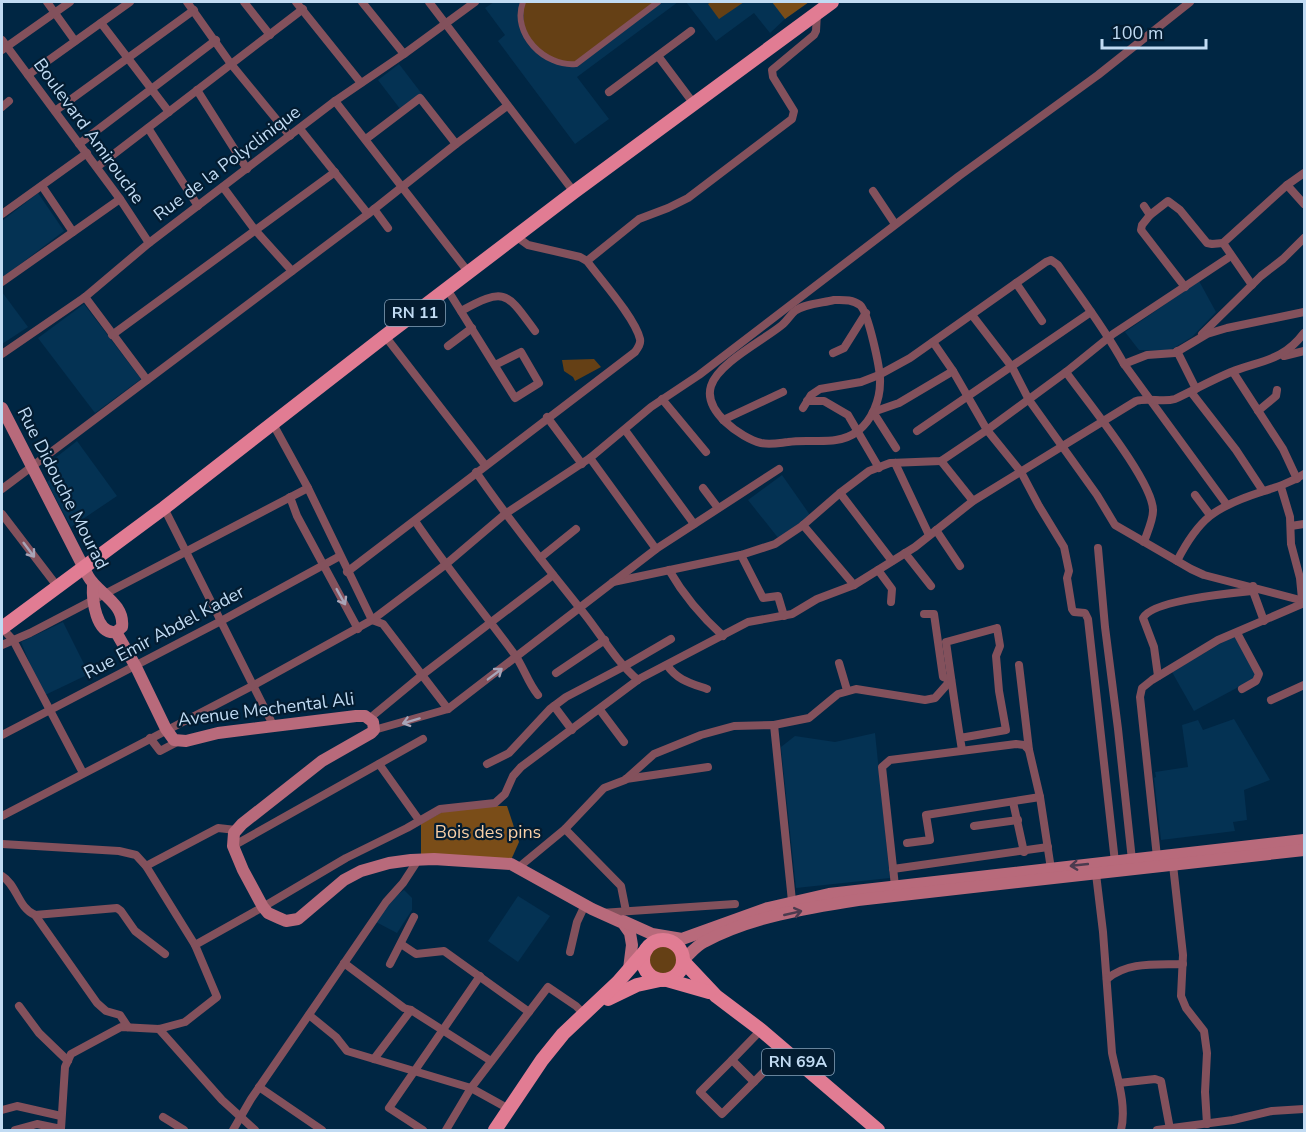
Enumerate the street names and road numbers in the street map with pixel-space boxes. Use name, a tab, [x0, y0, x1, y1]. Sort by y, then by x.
street label: Boulevard Amirouche	[28, 53, 150, 209]
street label: Rue de la Polyclinique	[149, 100, 305, 226]
road number: RN 11	[385, 300, 445, 326]
street label: Rue Didouche Mourad	[12, 403, 114, 573]
street label: Rue Emir Abdel Kader	[80, 579, 249, 684]
street label: Avenue Mechental Ali	[176, 686, 356, 732]
road number: RN 69A	[762, 1049, 834, 1075]

